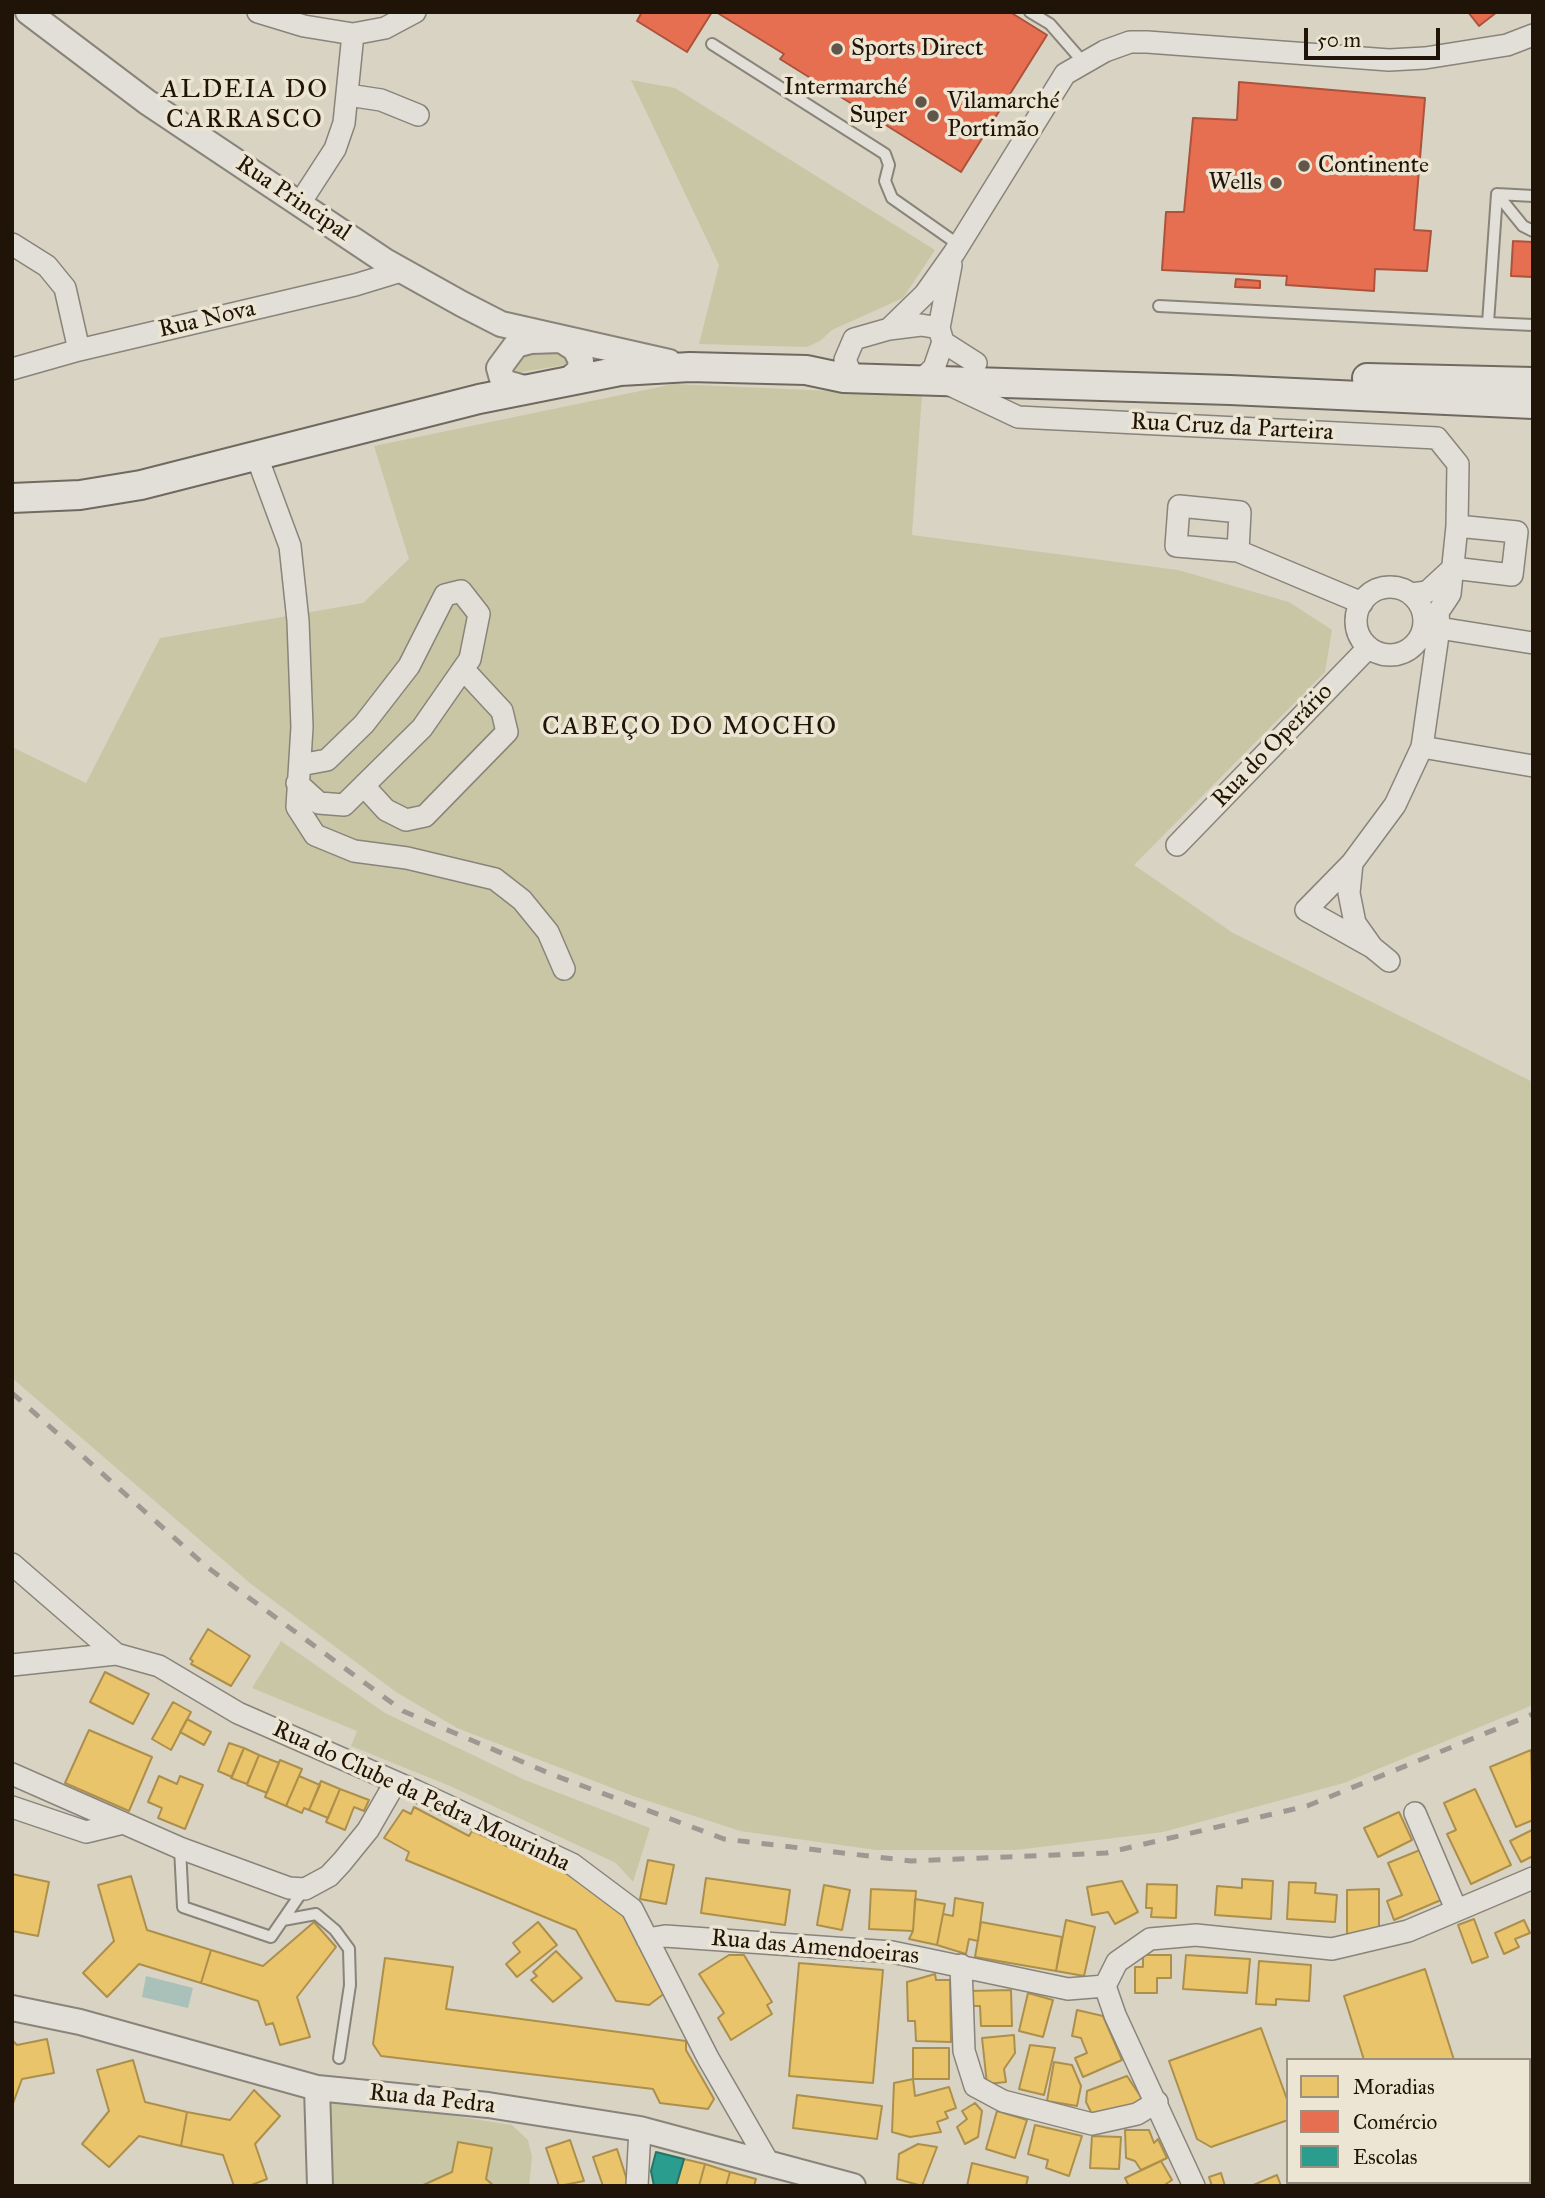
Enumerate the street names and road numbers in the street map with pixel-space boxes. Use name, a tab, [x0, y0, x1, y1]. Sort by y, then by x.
street label: Rua Principal	[230, 150, 356, 248]
street label: Rua Nova	[156, 295, 258, 345]
street label: Rua Cruz da Parteira	[1130, 408, 1334, 448]
street label: Rua do Operário	[1207, 678, 1339, 814]
street label: Rua do Clube da Pedra Mourinha	[268, 1715, 574, 1879]
street label: Rua das Amendoeiras	[710, 1925, 920, 1971]
street label: Rua da Pedra	[368, 2079, 496, 2121]

